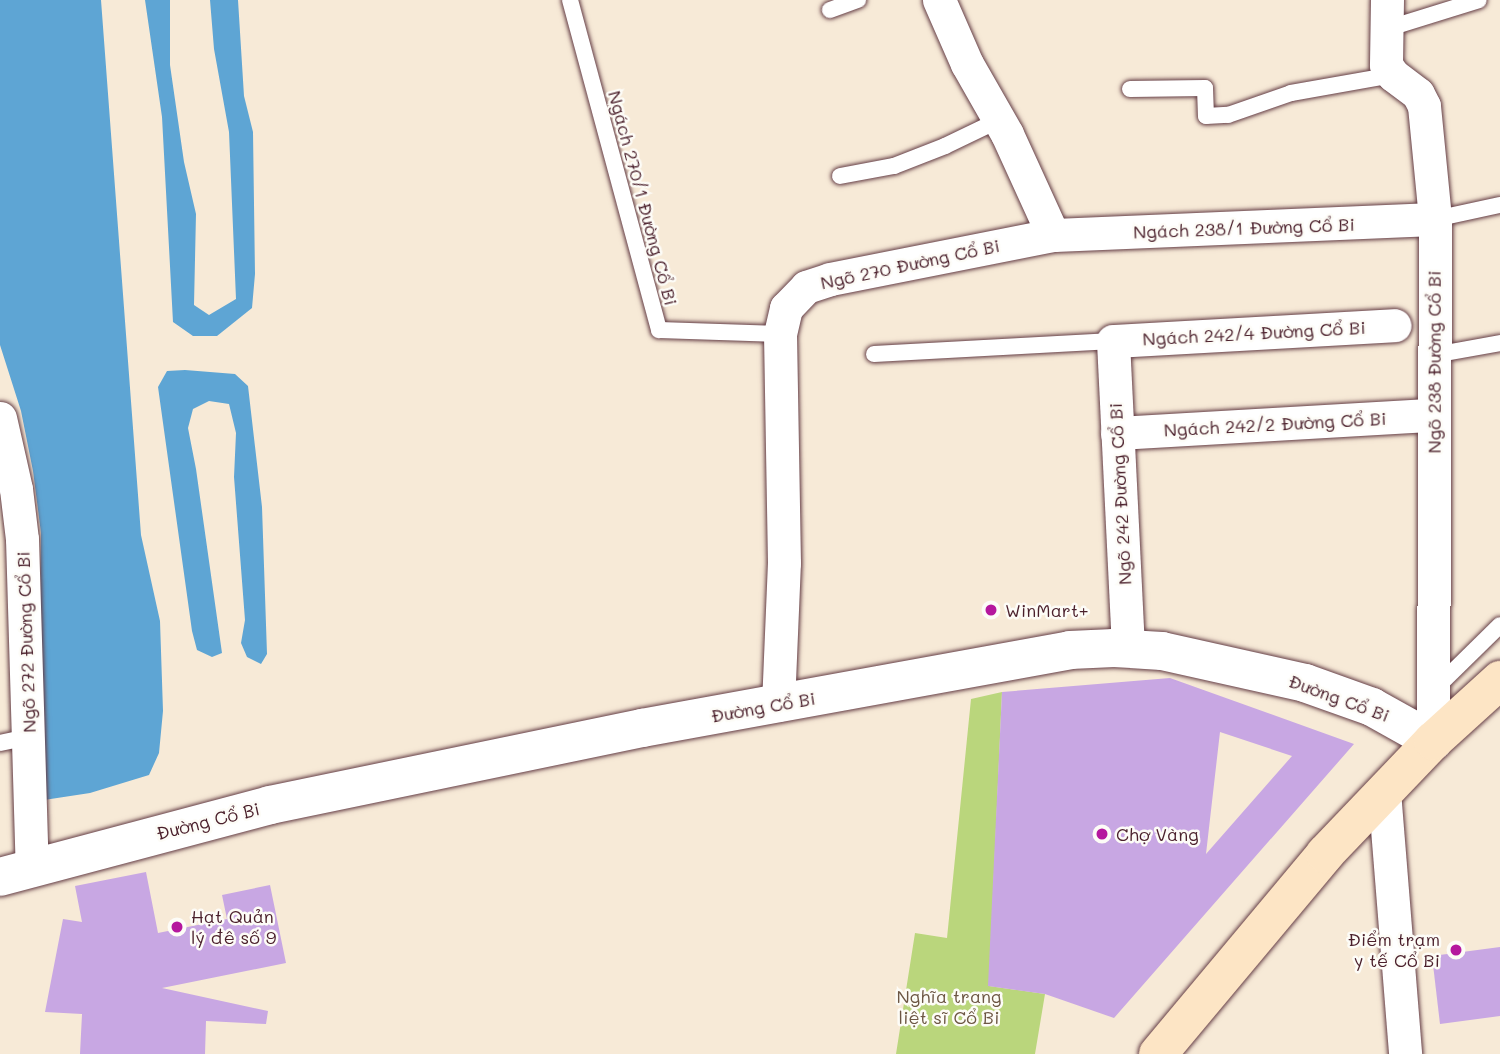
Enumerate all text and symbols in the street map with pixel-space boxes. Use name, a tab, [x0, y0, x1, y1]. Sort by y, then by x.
street label: Ngách 270/1 Đường Cổ Bi	[604, 88, 682, 308]
street label: Ngách 238/1 Đường Cổ Bi	[1133, 213, 1355, 243]
street label: Ngõ 270 Đường Cổ Bi	[818, 234, 1002, 294]
street label: Ngõ 238 Đường Cổ Bi	[1423, 270, 1445, 454]
street label: Ngách 242/4 Đường Cổ Bi	[1142, 316, 1366, 350]
street label: Ngõ 242 Đường Cổ Bi	[1104, 402, 1136, 586]
street label: Ngách 242/2 Đường Cổ Bi	[1163, 407, 1387, 441]
street label: Ngõ 272 Đường Cổ Bi	[12, 551, 40, 733]
place label: WinMart+	[1005, 599, 1089, 621]
marker: WinMart+	[983, 602, 999, 618]
street label: Đường Cổ Bi	[1286, 670, 1392, 726]
street label: Đường Cổ Bi	[709, 687, 817, 727]
street label: Đường Cổ Bi	[154, 798, 262, 844]
place label: Chợ Vàng	[1116, 823, 1199, 845]
marker: Chợ Vàng	[1094, 826, 1110, 842]
place label: Hạt Quản lý đê số 9	[191, 906, 276, 948]
marker: Hạt Quản lý đê số 9	[169, 919, 185, 935]
place label: Điểm trạm y tế Cổ Bi	[1348, 929, 1440, 972]
marker: Điểm trạm y tế Cổ Bi	[1446, 940, 1466, 960]
park label: Nghĩa trang liệt sĩ Cổ Bi	[896, 986, 1002, 1028]

